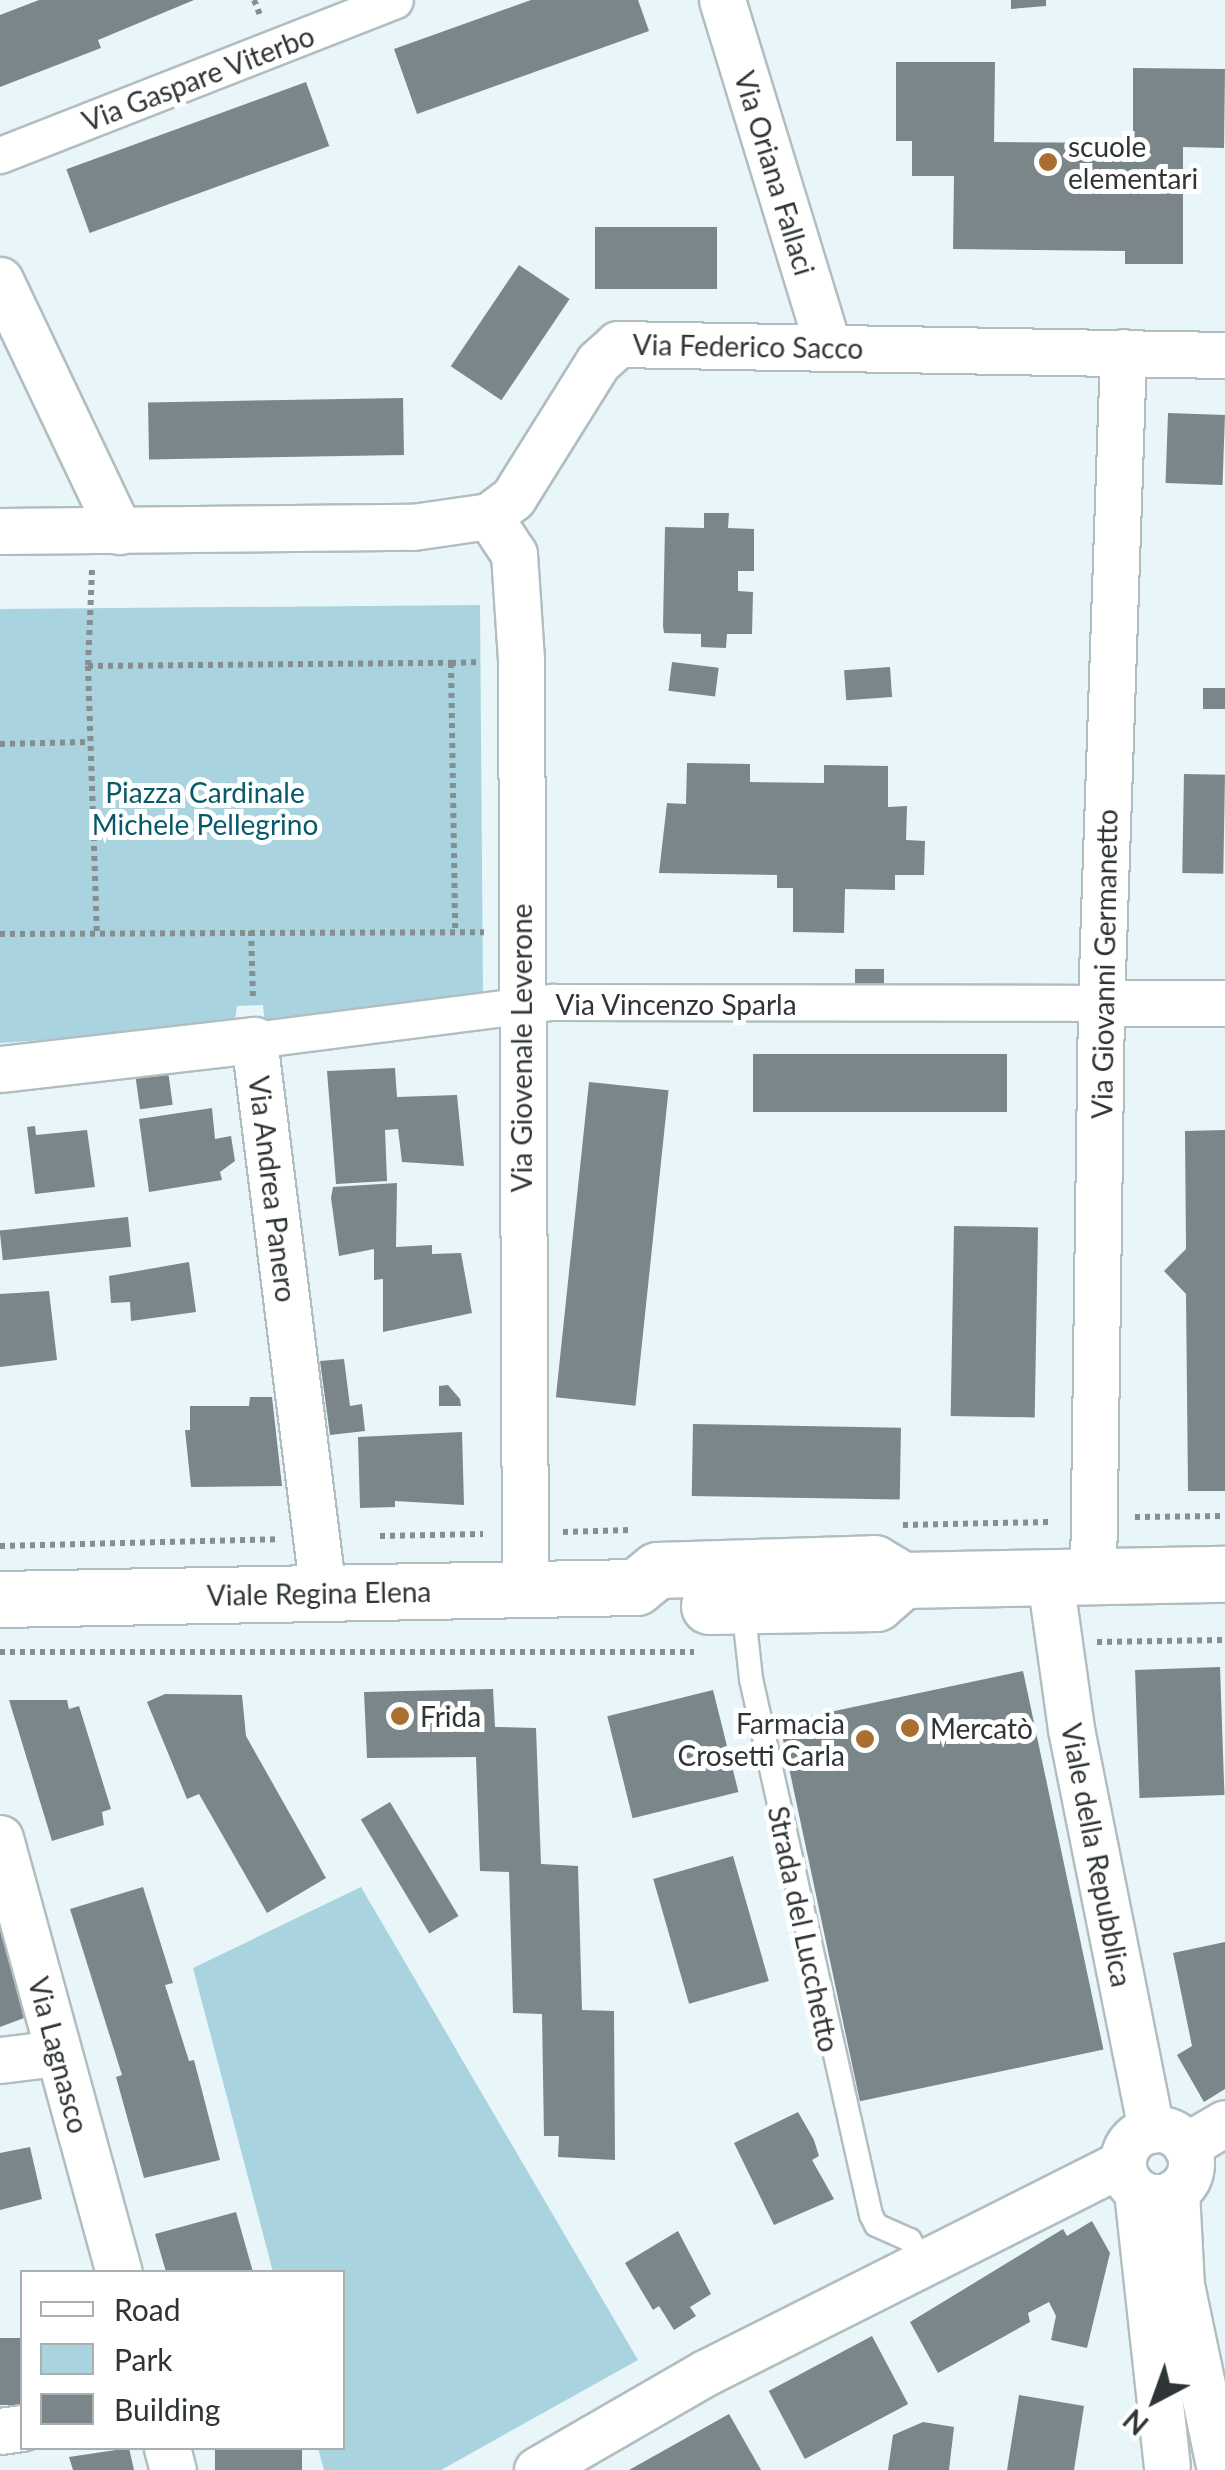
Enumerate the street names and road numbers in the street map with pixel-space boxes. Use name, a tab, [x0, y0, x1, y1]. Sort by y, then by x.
street label: Via Gaspare Viterbo	[77, 18, 319, 138]
street label: Via Oriana Fallaci	[728, 67, 822, 279]
street label: Via Federico Sacco	[632, 327, 864, 365]
street label: Via Giovanni Germanetto	[1084, 809, 1124, 1119]
street label: Via Giovenale Leverone	[504, 904, 538, 1192]
street label: Via Vincenzo Sparla	[555, 987, 797, 1021]
street label: Via Andrea Panero	[242, 1073, 304, 1305]
street label: Viale Regina Elena	[206, 1574, 432, 1612]
street label: Viale della Repubblica	[1055, 1720, 1139, 1990]
street label: Strada del Lucchetto	[762, 1803, 846, 2055]
street label: Via Lagnasco	[22, 1973, 96, 2137]

